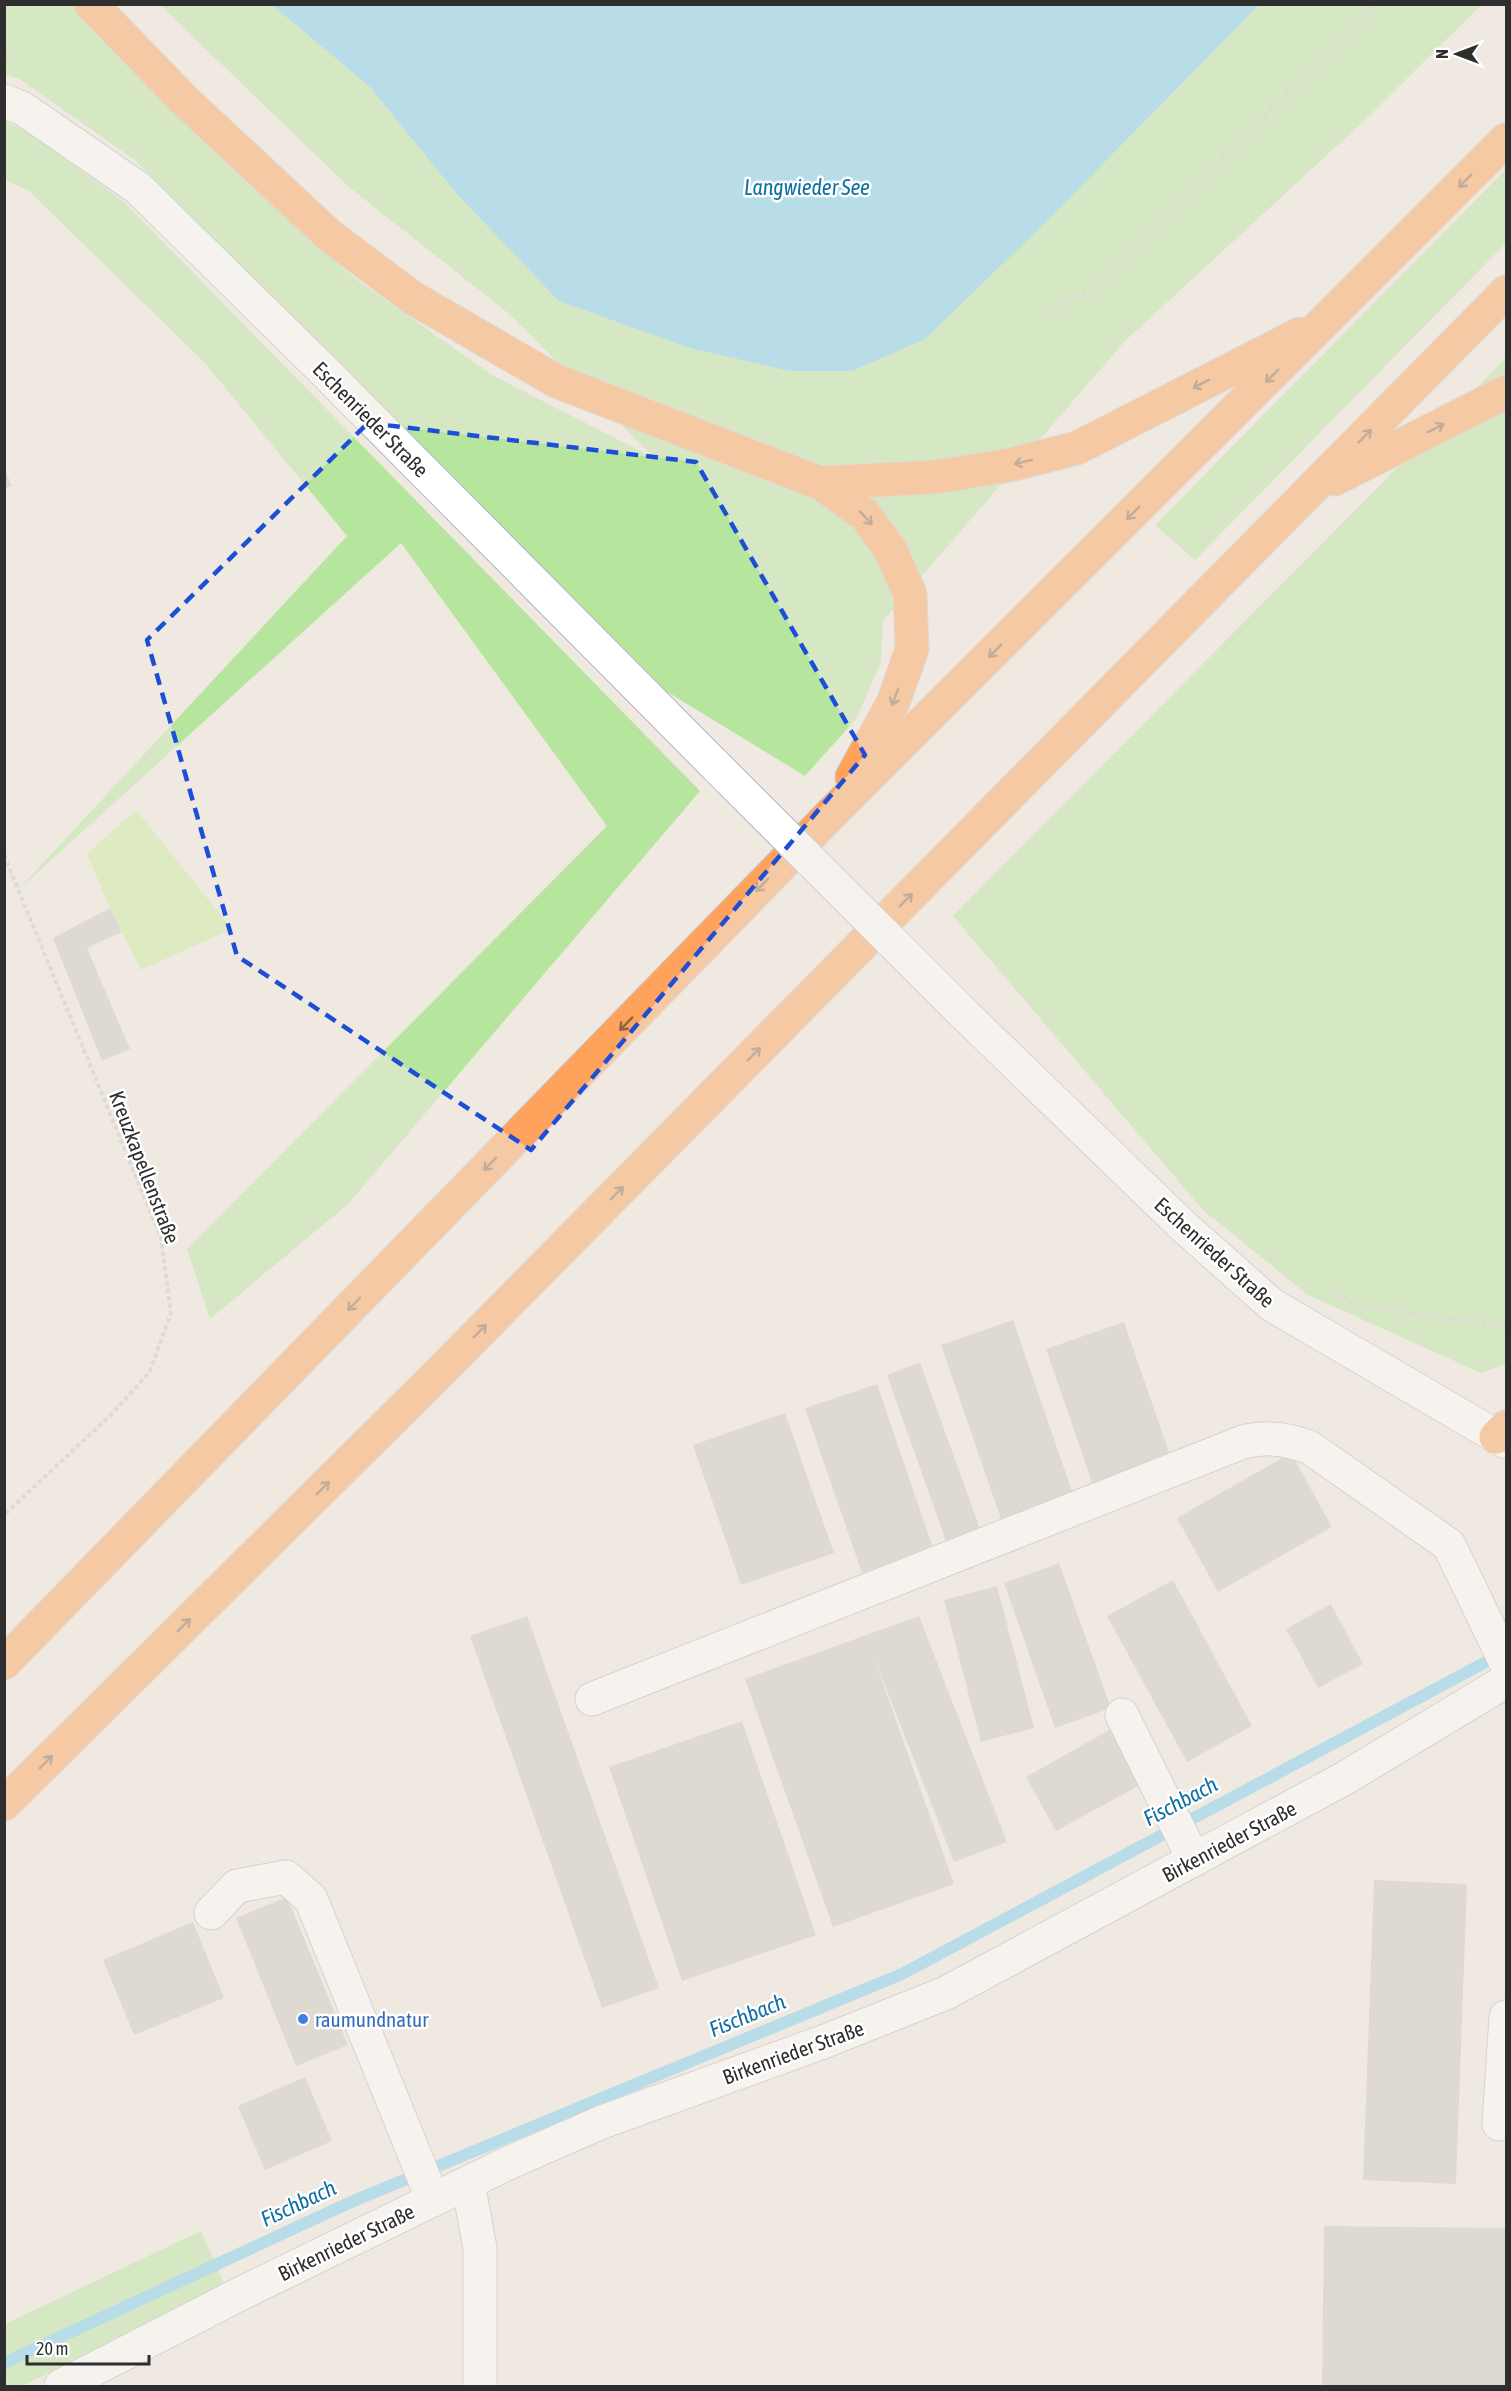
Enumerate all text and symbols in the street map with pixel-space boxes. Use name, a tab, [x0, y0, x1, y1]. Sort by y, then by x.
north arrow	[1427, 24, 1487, 84]
text: N	[1433, 49, 1451, 59]
water label: Langwieder See	[744, 174, 870, 200]
one-way arrow	[1458, 174, 1473, 189]
street label: Eschenrieder Straße	[308, 356, 434, 482]
one-way arrow	[1264, 368, 1279, 383]
one-way arrow	[1193, 378, 1210, 390]
one-way arrow	[1427, 422, 1444, 434]
one-way arrow	[1357, 428, 1372, 443]
one-way arrow	[1014, 456, 1033, 468]
one-way arrow	[1126, 506, 1141, 520]
one-way arrow	[859, 511, 873, 526]
one-way arrow	[988, 643, 1002, 658]
one-way arrow	[889, 688, 900, 706]
one-way arrow	[754, 877, 769, 892]
one-way arrow	[898, 893, 913, 908]
one-way arrow	[619, 1017, 633, 1032]
one-way arrow	[747, 1046, 761, 1061]
street label: Kreuzkapellenstraße	[105, 1087, 185, 1247]
one-way arrow	[483, 1157, 497, 1172]
one-way arrow	[610, 1185, 624, 1200]
street label: Eschenrieder Straße	[1150, 1192, 1280, 1312]
one-way arrow	[347, 1297, 361, 1312]
one-way arrow	[472, 1324, 487, 1339]
one-way arrow	[315, 1480, 330, 1495]
one-way arrow	[177, 1618, 192, 1632]
one-way arrow	[39, 1755, 53, 1770]
water label: Fischbach	[1139, 1771, 1222, 1831]
street label: Birkenrieder Straße	[1158, 1796, 1300, 1886]
water label: Fischbach	[705, 1988, 789, 2042]
place label: raumundnatur	[315, 2007, 429, 2031]
marker: raumundnatur	[296, 2012, 310, 2026]
street label: Birkenrieder Straße	[719, 2015, 867, 2089]
water label: Fischbach	[256, 2174, 340, 2232]
street label: Birkenrieder Straße	[274, 2199, 418, 2285]
scale bar	[27, 2328, 148, 2366]
text: 20 m	[36, 2338, 68, 2359]

